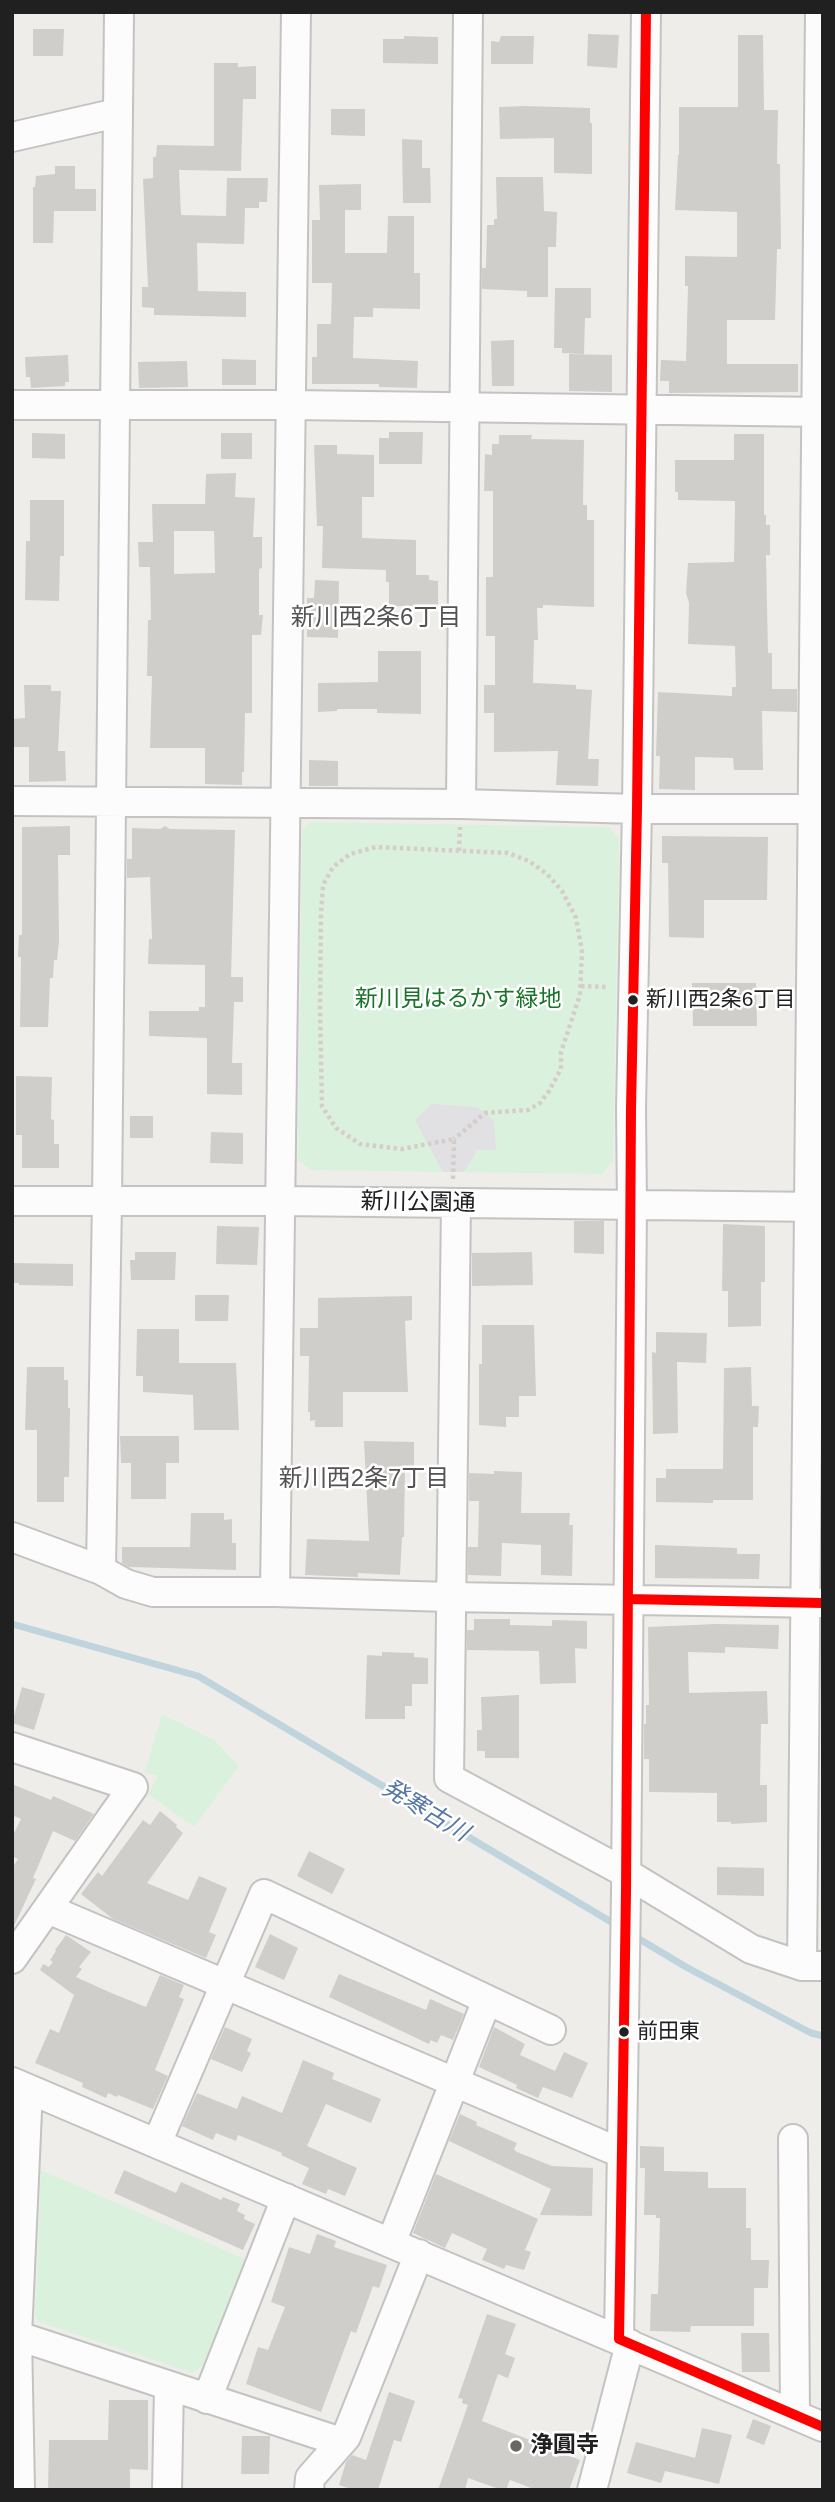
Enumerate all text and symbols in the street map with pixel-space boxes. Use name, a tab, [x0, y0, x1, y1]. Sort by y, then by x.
district label: 新川西2条6丁目	[291, 604, 461, 632]
park label: 新川見はるかす緑地	[355, 986, 561, 1014]
place label: 新川西2条6丁目	[646, 987, 795, 1013]
marker: 新川西2条6丁目	[626, 993, 640, 1007]
street label: 新川公園通	[360, 1188, 476, 1218]
district label: 新川西2条7丁目	[279, 1465, 449, 1493]
water label: 発寒古川	[376, 1774, 474, 1848]
place label: 前田東	[637, 2019, 700, 2045]
marker: 前田東	[617, 2025, 631, 2039]
place label: 浄圓寺	[530, 2432, 599, 2460]
marker: 浄圓寺	[508, 2438, 524, 2454]

